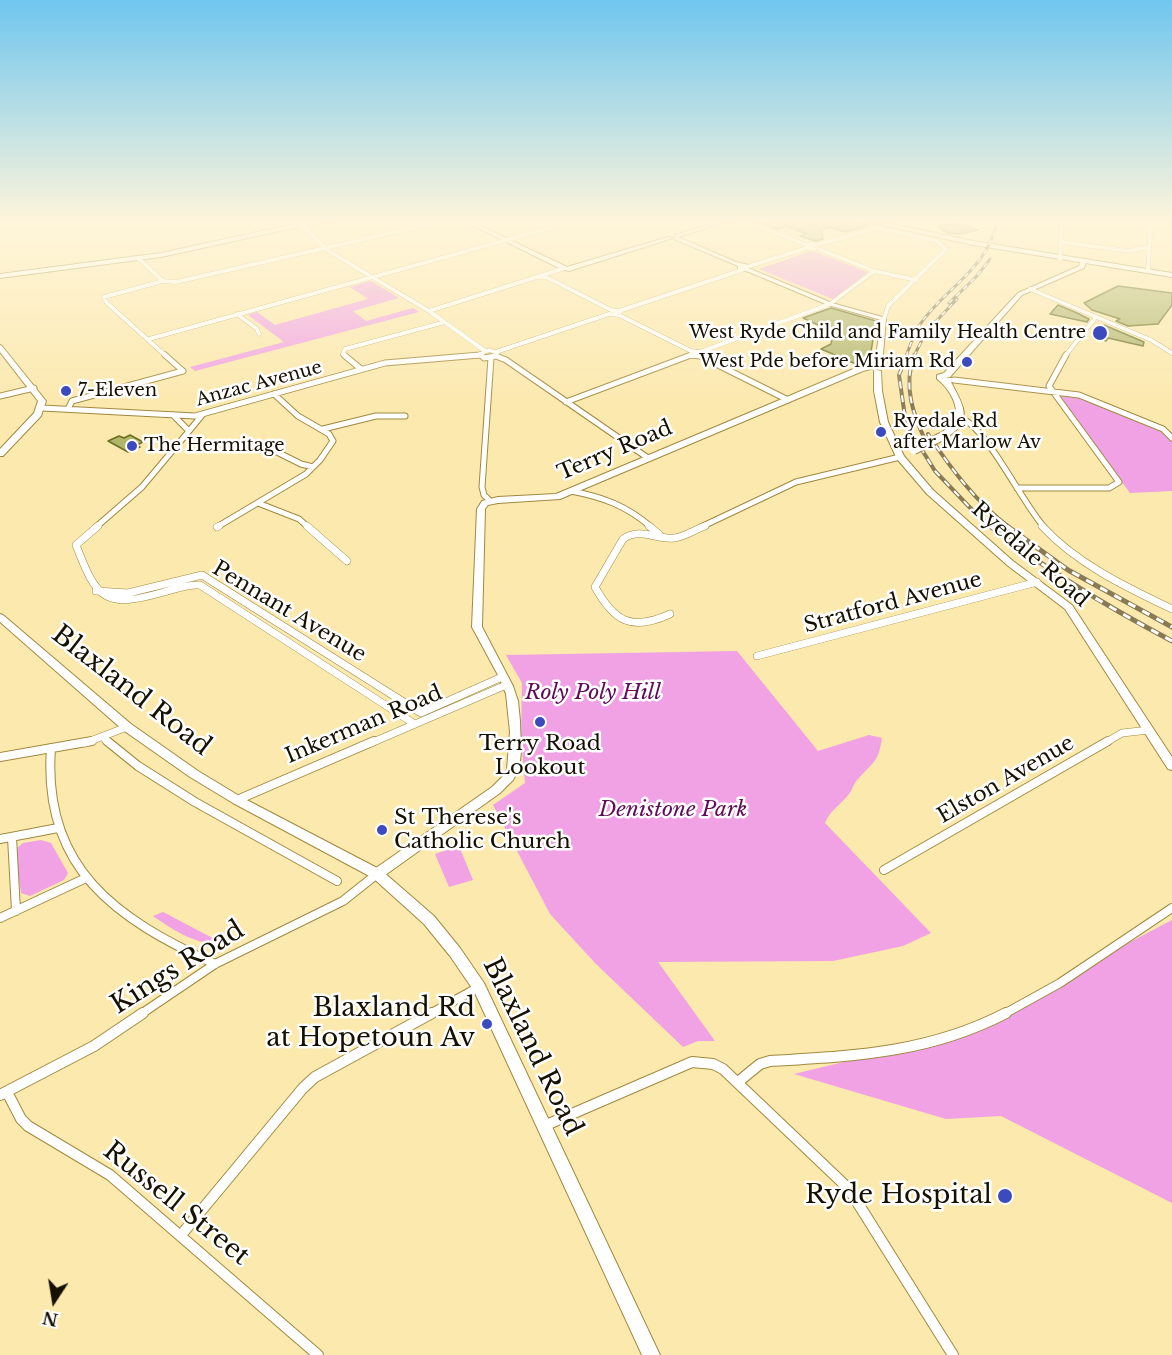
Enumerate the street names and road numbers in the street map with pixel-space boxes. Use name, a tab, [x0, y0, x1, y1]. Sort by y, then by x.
street label: Anzac Avenue	[194, 357, 324, 411]
street label: Terry Road	[554, 416, 676, 486]
street label: Ryedale Road	[966, 497, 1094, 613]
street label: Pennant Avenue	[208, 556, 370, 668]
street label: Stratford Avenue	[801, 567, 985, 639]
street label: Blaxland Road	[45, 619, 217, 763]
street label: Inkerman Road	[282, 681, 446, 769]
street label: Elston Avenue	[933, 731, 1079, 829]
street label: Kings Road	[106, 915, 250, 1021]
street label: Blaxland Road	[476, 953, 588, 1141]
street label: Russell Street	[97, 1136, 255, 1272]

